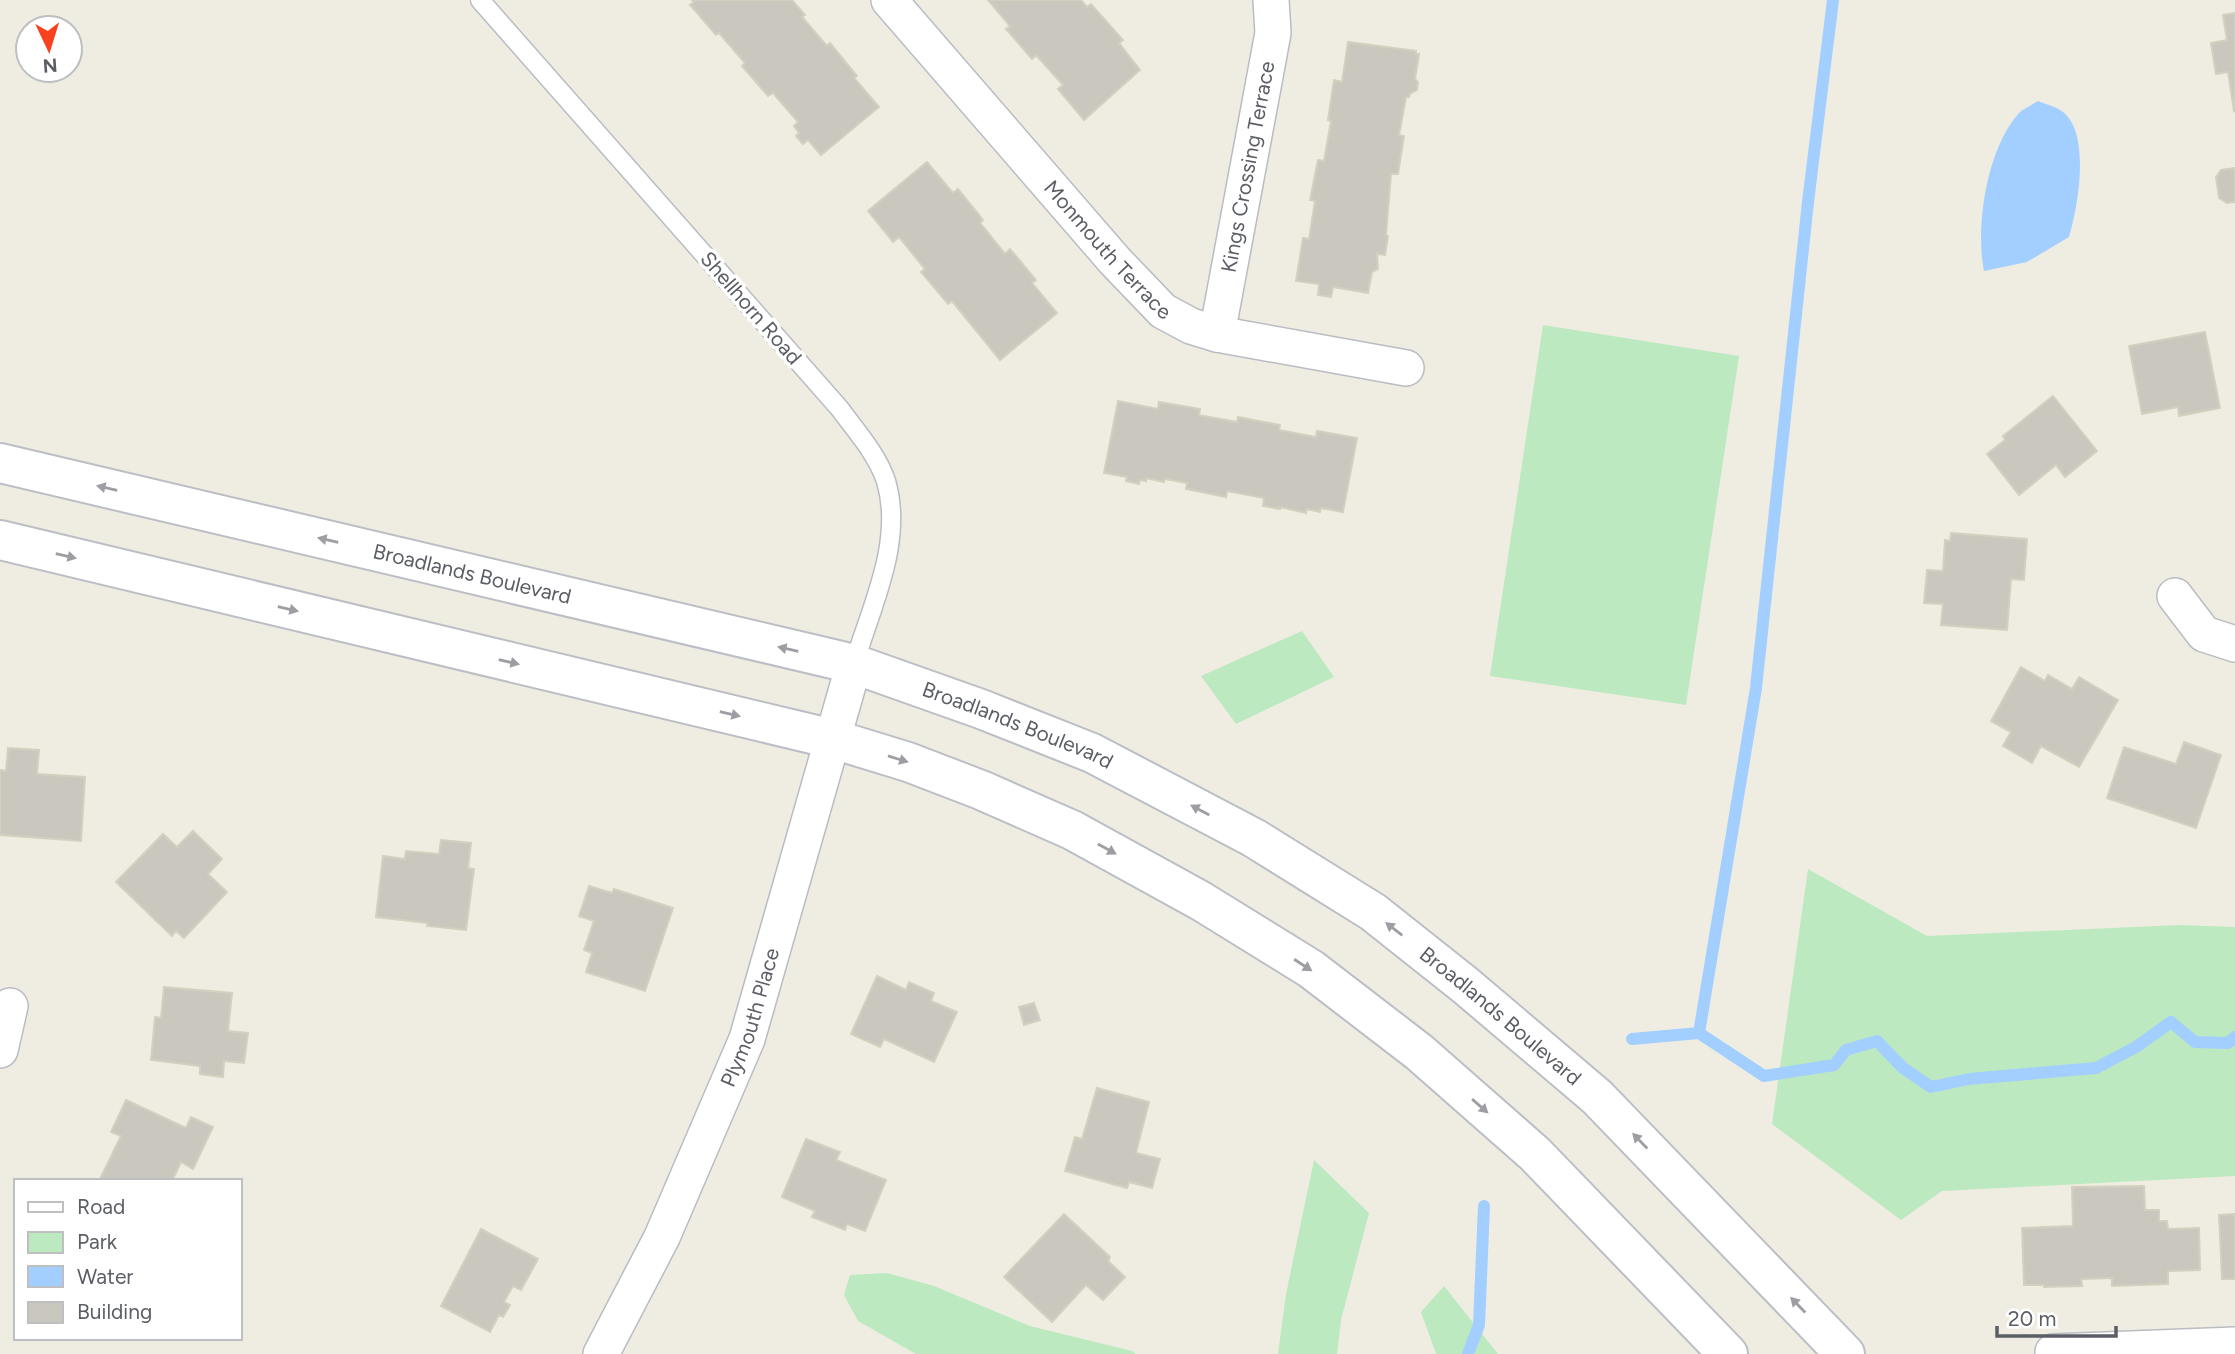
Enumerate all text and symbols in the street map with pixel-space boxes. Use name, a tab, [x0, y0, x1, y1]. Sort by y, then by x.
north arrow	[14, 14, 84, 84]
text: N	[42, 53, 58, 77]
street label: Kings Crossing Terrace	[1216, 59, 1280, 274]
street label: Monmouth Terrace	[1039, 175, 1175, 325]
street label: Shellhorn Road	[696, 246, 807, 369]
one-way arrow	[95, 482, 117, 493]
one-way arrow	[317, 535, 339, 546]
street label: Broadlands Boulevard	[371, 538, 574, 609]
one-way arrow	[55, 551, 77, 562]
one-way arrow	[277, 604, 299, 615]
one-way arrow	[777, 643, 799, 654]
one-way arrow	[498, 656, 520, 667]
street label: Broadlands Boulevard	[919, 676, 1118, 774]
one-way arrow	[719, 709, 741, 720]
one-way arrow	[888, 754, 909, 765]
one-way arrow	[1190, 804, 1210, 816]
one-way arrow	[1097, 843, 1116, 855]
one-way arrow	[1385, 921, 1403, 936]
street label: Broadlands Boulevard	[1415, 941, 1587, 1090]
street label: Plymouth Place	[715, 945, 784, 1090]
one-way arrow	[1293, 958, 1312, 971]
one-way arrow	[1472, 1098, 1489, 1114]
one-way arrow	[1631, 1133, 1648, 1150]
legend	[14, 1179, 242, 1340]
text: Road	[77, 1194, 125, 1219]
text: Park	[77, 1229, 118, 1254]
text: Water	[77, 1264, 133, 1289]
scale bar	[1997, 1294, 2116, 1338]
one-way arrow	[1790, 1297, 1806, 1314]
text: Building	[77, 1299, 152, 1324]
text: 20 m	[2008, 1306, 2056, 1331]

